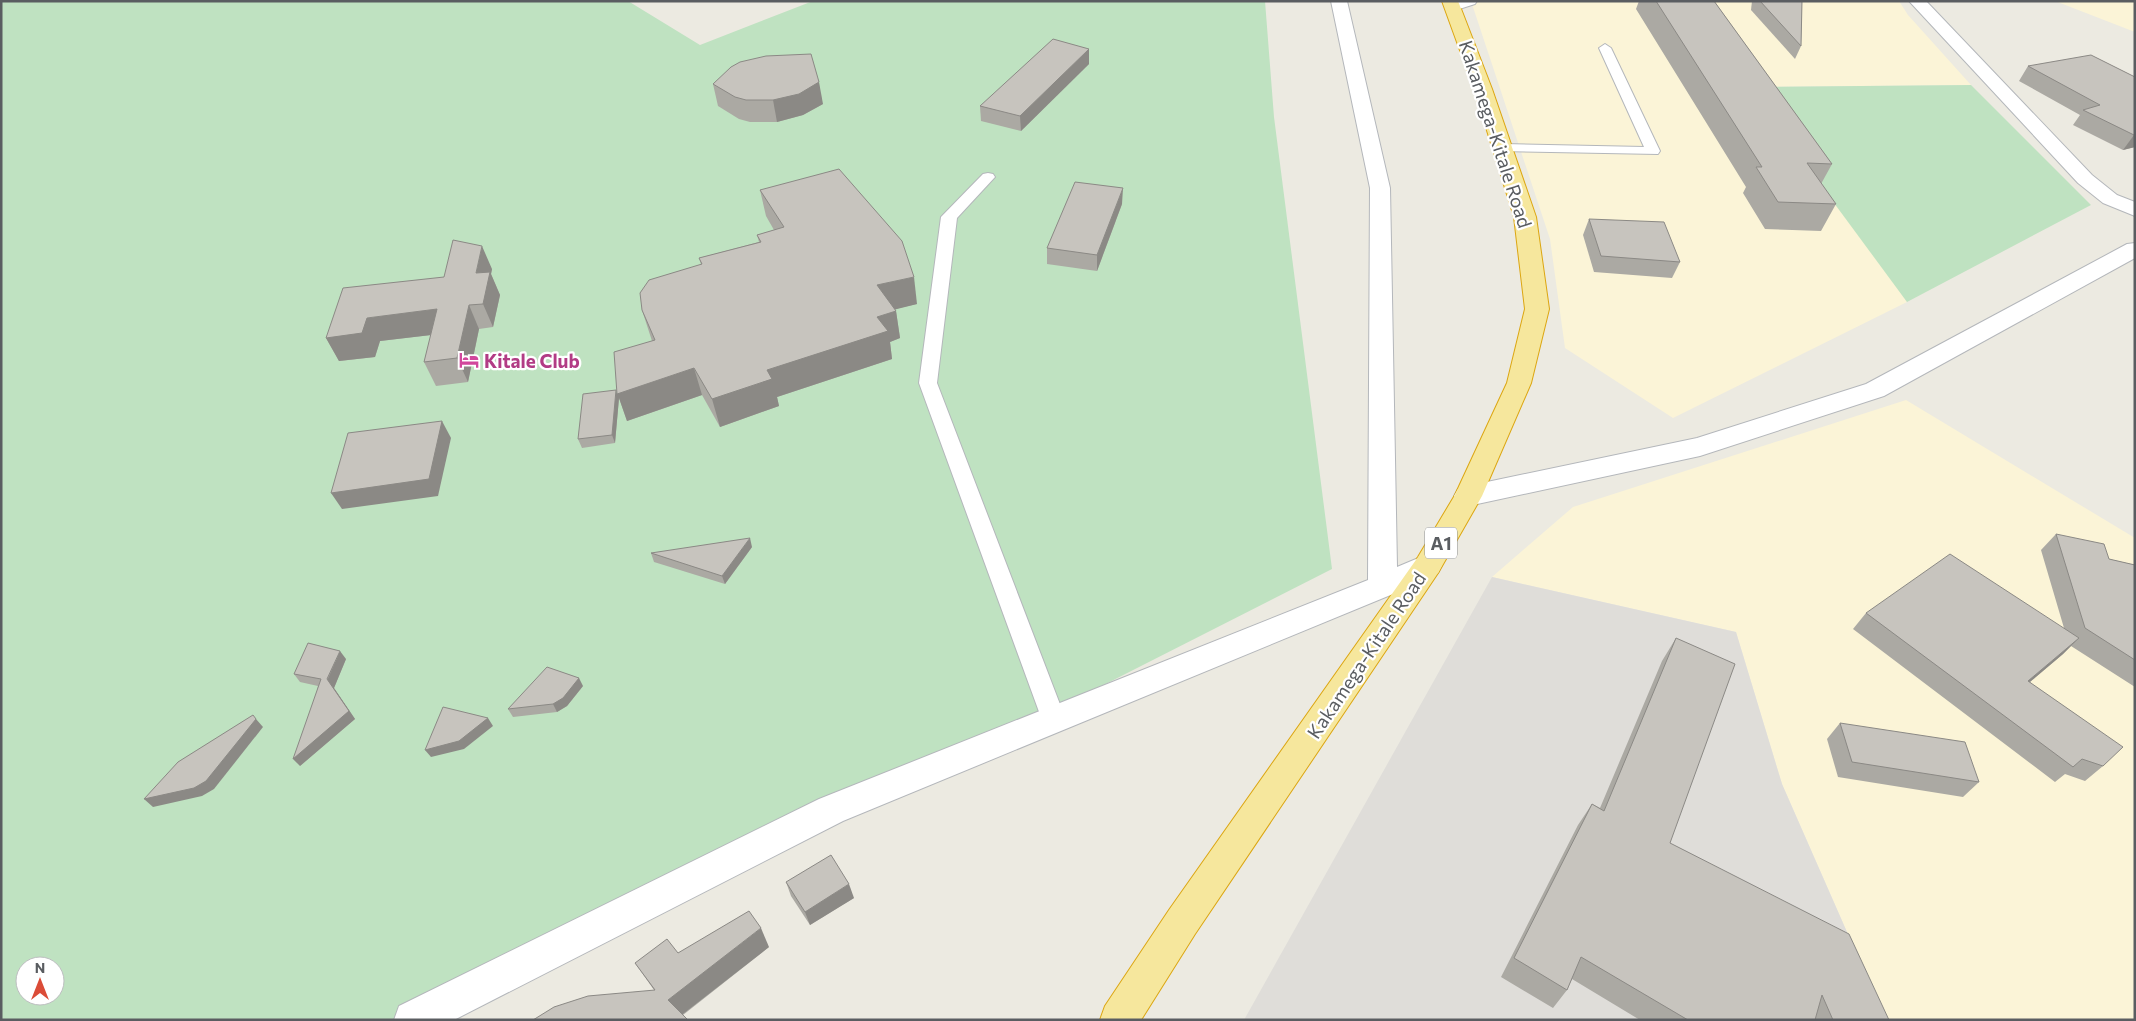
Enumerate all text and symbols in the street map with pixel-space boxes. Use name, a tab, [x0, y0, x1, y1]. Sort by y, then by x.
street label: Kakamega-Kitale Road	[1455, 37, 1537, 231]
hotel icon: Kitale Club	[458, 349, 480, 371]
place label: Kitale Club	[484, 349, 580, 372]
road number: A1	[1425, 528, 1457, 558]
street label: Kakamega-Kitale Road	[1302, 567, 1430, 743]
north arrow	[15, 956, 65, 1006]
text: N	[35, 959, 45, 976]

